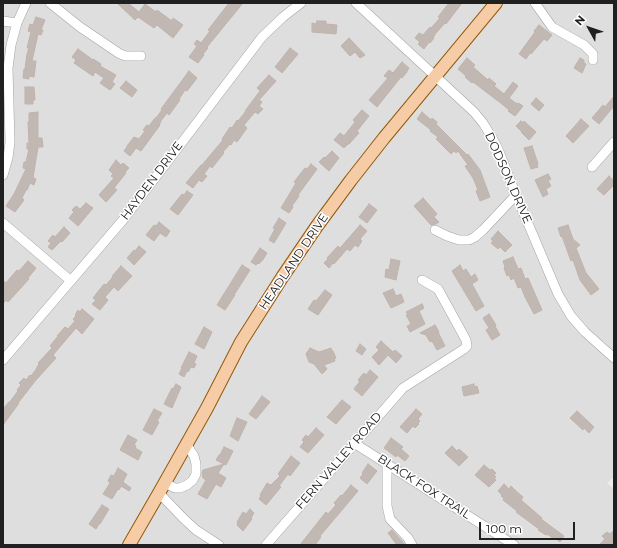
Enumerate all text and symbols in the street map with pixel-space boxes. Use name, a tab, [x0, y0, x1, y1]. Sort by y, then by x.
north arrow	[569, 8, 609, 48]
text: N	[572, 12, 588, 28]
street label: DODSON DRIVE	[481, 130, 535, 226]
street label: HAYDEN DRIVE	[118, 139, 186, 223]
street label: HEADLAND DRIVE	[256, 211, 332, 313]
street label: FERN VALLEY ROAD	[293, 410, 385, 512]
street label: BLACK FOX TRAIL	[375, 452, 473, 522]
scale bar	[481, 514, 577, 540]
text: 100 m	[486, 521, 522, 536]

